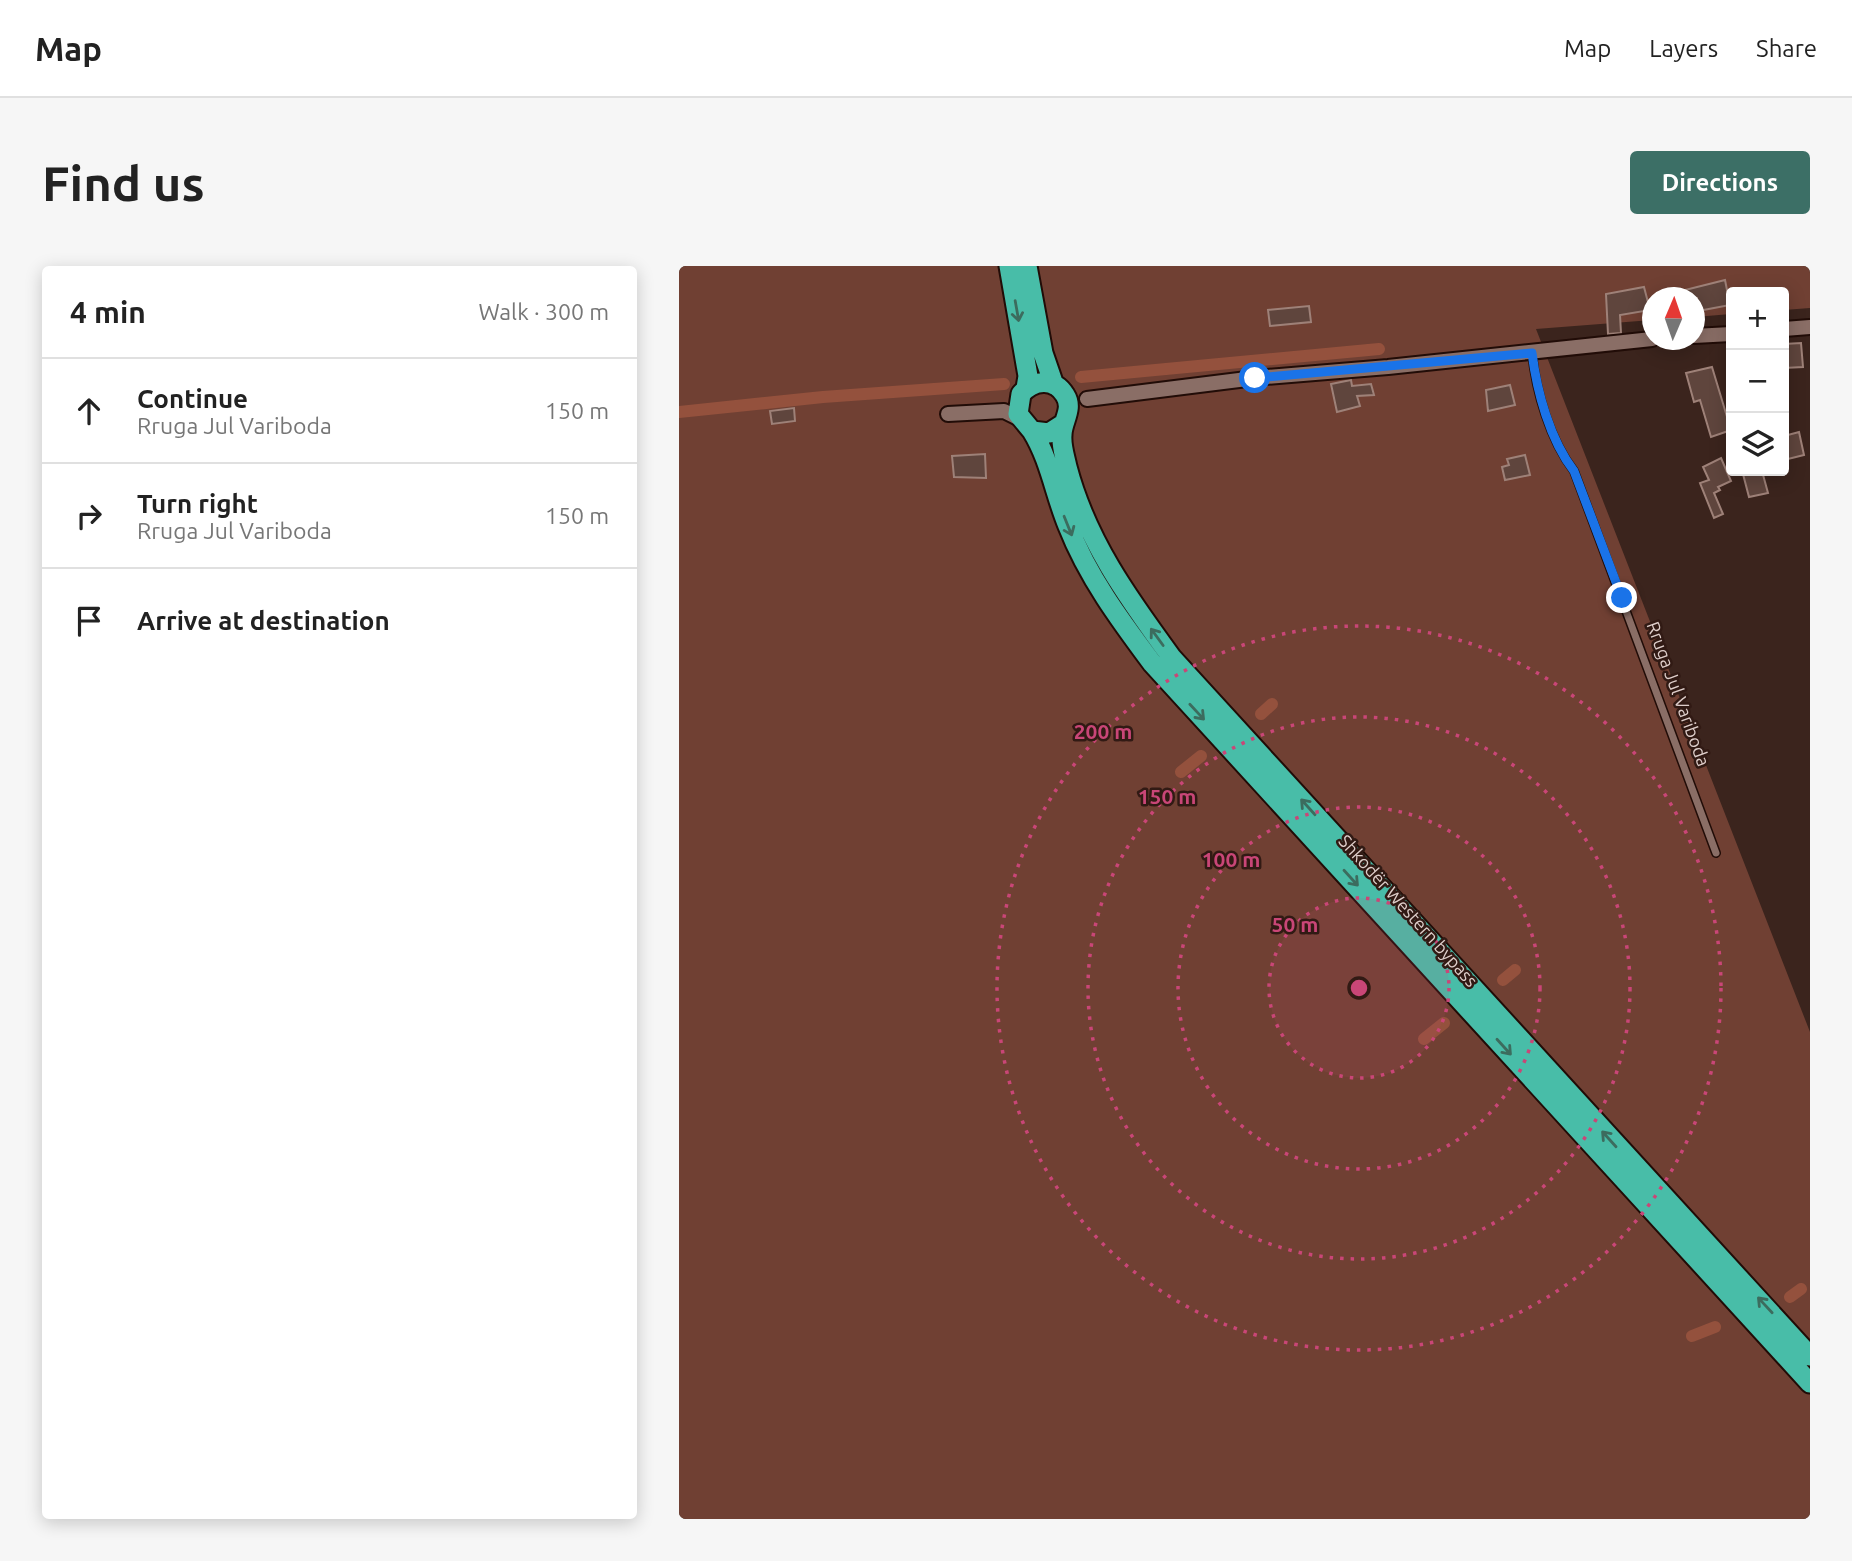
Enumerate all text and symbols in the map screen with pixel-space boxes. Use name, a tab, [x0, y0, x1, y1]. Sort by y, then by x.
text: Map	[35, 30, 102, 67]
text: Map	[1564, 35, 1611, 62]
text: Layers	[1649, 35, 1718, 62]
text: Share	[1756, 35, 1817, 62]
button: Directions	[1630, 151, 1810, 214]
text: Find us	[42, 155, 205, 210]
north arrow	[1642, 287, 1705, 350]
map controls	[1726, 287, 1789, 476]
button: +	[1726, 287, 1789, 350]
text: 4 min	[70, 295, 146, 329]
text: Walk · 300 m	[478, 299, 609, 324]
one-way arrow	[1011, 299, 1024, 322]
button: −	[1726, 350, 1789, 413]
route start	[1239, 362, 1270, 393]
text: Continue	[137, 384, 248, 413]
icon: ahead	[70, 392, 108, 430]
text: 150 m	[545, 398, 609, 423]
text: Rruga Jul Variboda	[137, 413, 332, 438]
button: layers	[1726, 413, 1789, 476]
text: Turn right	[137, 489, 258, 518]
icon: right	[70, 497, 108, 535]
text: 150 m	[545, 503, 609, 528]
one-way arrow	[1062, 515, 1075, 536]
text: Rruga Jul Variboda	[137, 518, 332, 543]
route end	[1606, 582, 1637, 613]
icon: arrive	[70, 602, 108, 640]
text: Arrive at destination	[137, 606, 390, 635]
street label: Rruga Jul Variboda	[1643, 619, 1714, 769]
one-way arrow	[1150, 628, 1164, 647]
one-way arrow	[1188, 703, 1205, 720]
text: 200 m	[1074, 719, 1132, 743]
text: 150 m	[1138, 784, 1196, 808]
one-way arrow	[1300, 798, 1316, 816]
street label: Shkodër Western bypass	[1335, 830, 1482, 990]
text: 100 m	[1202, 847, 1260, 871]
one-way arrow	[1343, 869, 1360, 886]
text: 50 m	[1272, 912, 1318, 936]
centre of rings	[1347, 976, 1371, 1000]
one-way arrow	[1495, 1038, 1511, 1056]
one-way arrow	[1602, 1130, 1618, 1148]
one-way arrow	[1756, 1297, 1773, 1314]

